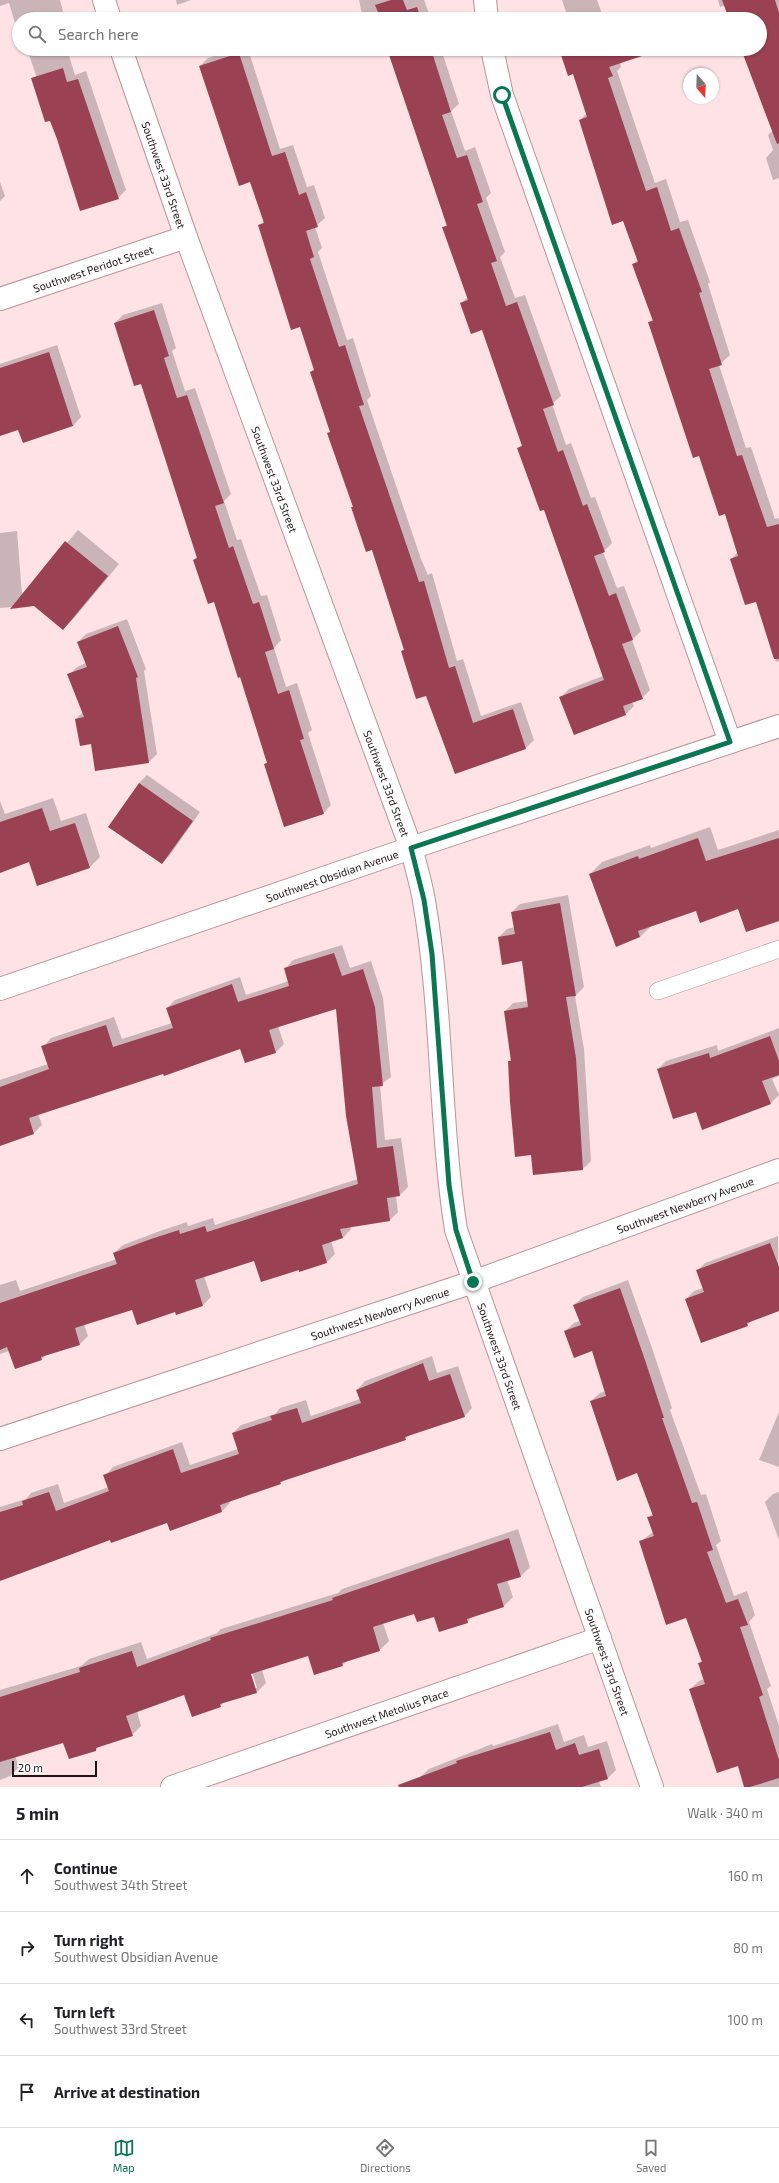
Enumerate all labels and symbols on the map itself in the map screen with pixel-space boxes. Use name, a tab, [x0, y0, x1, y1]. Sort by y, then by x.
north arrow	[683, 68, 719, 104]
route start	[493, 86, 511, 104]
street label: Southwest 33rd Street	[140, 119, 189, 230]
street label: Southwest Peridot Street	[31, 242, 155, 294]
street label: Southwest 33rd Street	[250, 424, 301, 534]
street label: Southwest 33rd Street	[362, 728, 413, 838]
street label: Southwest Obsidian Avenue	[264, 846, 400, 904]
street label: Southwest Newberry Avenue	[615, 1173, 755, 1235]
route end	[464, 1273, 482, 1291]
street label: Southwest Newberry Avenue	[309, 1284, 451, 1342]
street label: Southwest 33rd Street	[476, 1301, 525, 1411]
street label: Southwest 33rd Street	[583, 1607, 633, 1717]
street label: Southwest Metolius Place	[323, 1685, 450, 1740]
scale bar	[12, 1759, 97, 1778]

